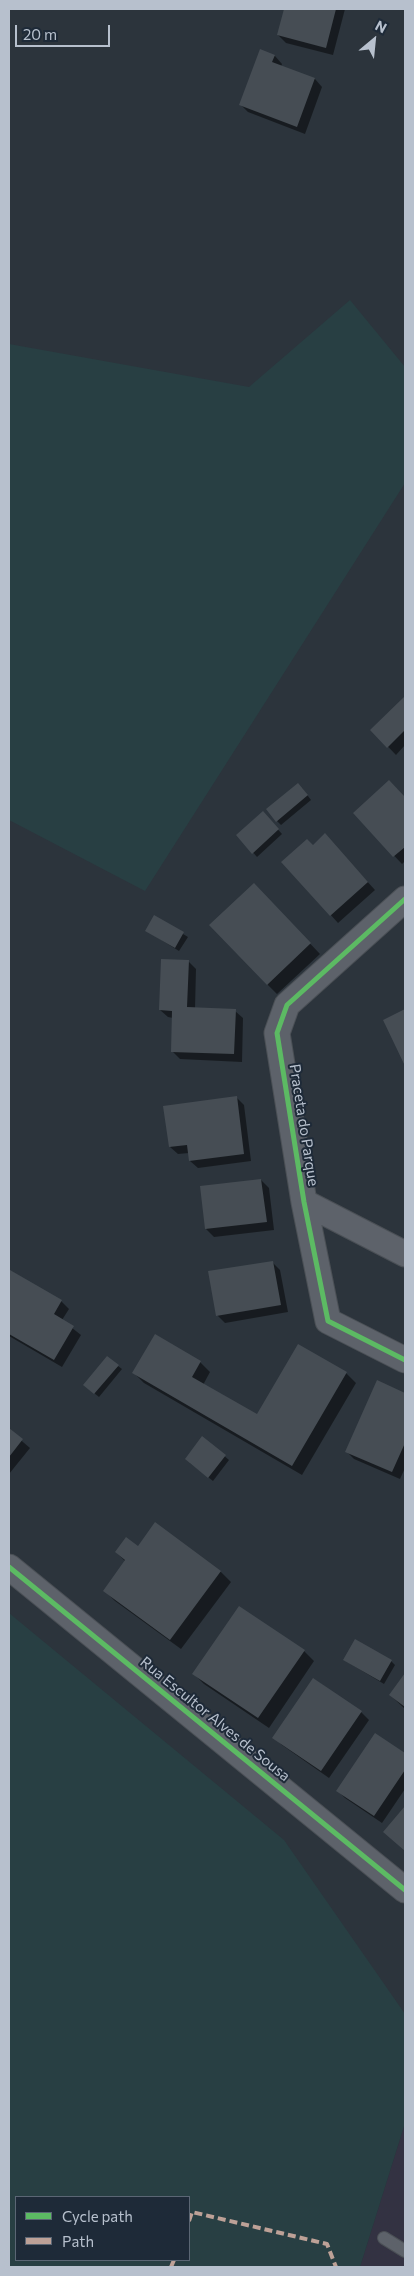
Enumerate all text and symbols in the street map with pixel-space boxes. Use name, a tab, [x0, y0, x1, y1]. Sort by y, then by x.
scale bar	[18, 15, 112, 47]
north arrow	[349, 15, 399, 65]
text: N	[373, 16, 390, 36]
text: 20 m	[23, 25, 57, 43]
street label: Praceta do Parque	[285, 1062, 323, 1188]
street label: Rua Escultor Alves de Sousa	[136, 1653, 294, 1785]
legend	[15, 2196, 190, 2261]
text: Cycle path	[62, 2207, 133, 2225]
text: Path	[62, 2232, 94, 2250]

